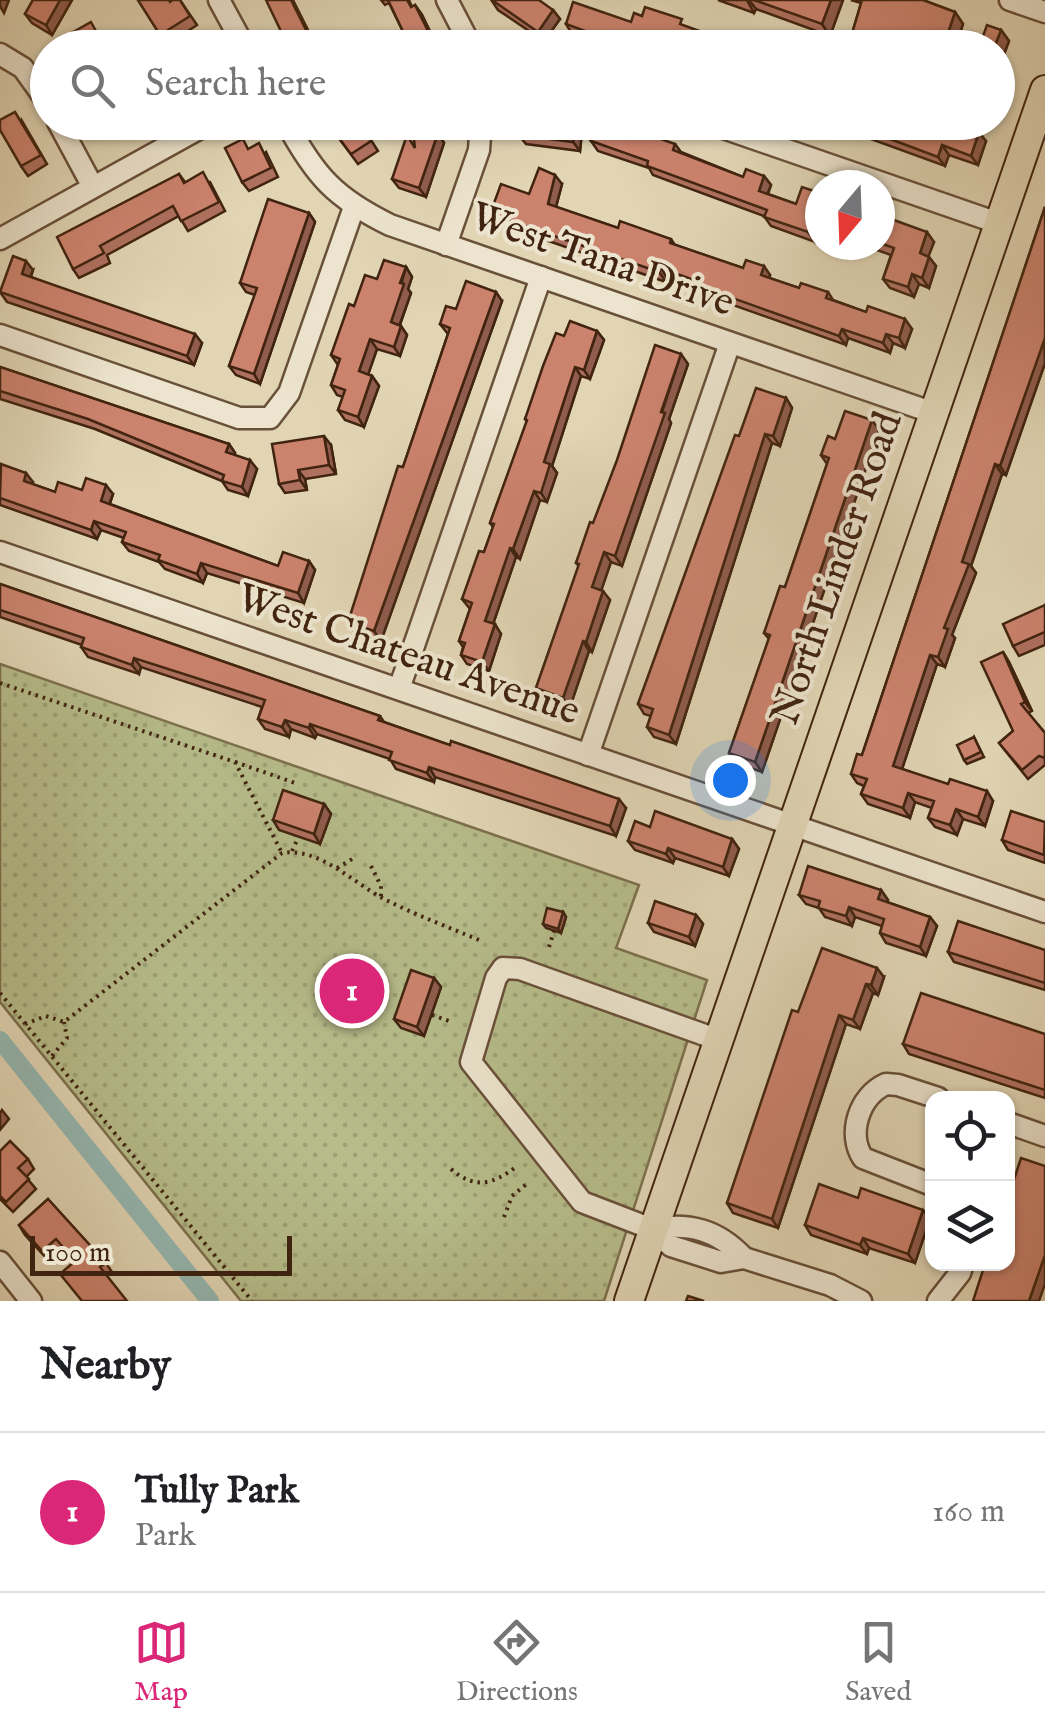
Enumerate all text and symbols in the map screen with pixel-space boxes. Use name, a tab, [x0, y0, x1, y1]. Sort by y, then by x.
search box	[30, 30, 1015, 140]
icon: search	[65, 58, 120, 113]
text: Search here	[145, 61, 326, 109]
north arrow	[805, 170, 895, 260]
street label: West Tana Drive	[464, 192, 740, 330]
street label: North Linder Road	[761, 405, 916, 732]
street label: West Chateau Avenue	[230, 573, 586, 739]
your location	[705, 755, 756, 806]
pin: 1	[320, 954, 384, 1028]
map controls	[925, 1091, 1015, 1271]
button: locate	[925, 1091, 1015, 1181]
button: layers	[925, 1181, 1015, 1271]
scale bar	[30, 1231, 292, 1276]
text: 100 m	[45, 1236, 111, 1271]
text: Nearby	[40, 1340, 171, 1393]
text: Tully Park	[135, 1468, 299, 1516]
text: 1	[67, 1492, 78, 1533]
text: 160 m	[932, 1492, 1005, 1533]
text: Park	[135, 1516, 196, 1557]
tab: Map	[134, 1615, 189, 1710]
tab: Directions	[456, 1615, 578, 1710]
tab: Saved	[845, 1615, 911, 1710]

